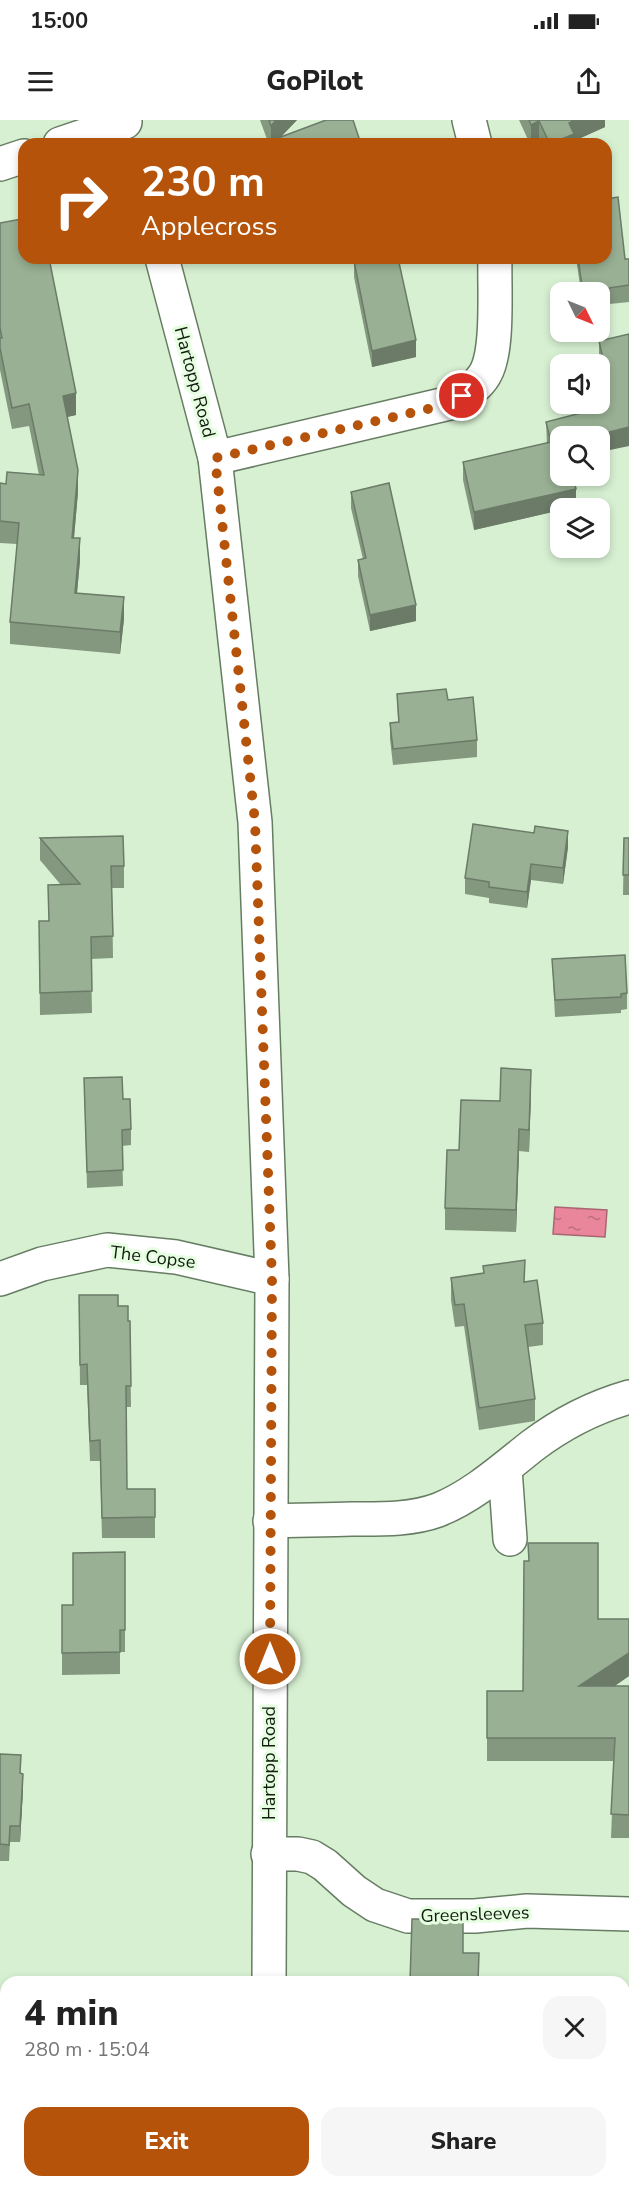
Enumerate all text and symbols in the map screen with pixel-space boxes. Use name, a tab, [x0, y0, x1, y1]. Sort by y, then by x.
text: 15:00	[30, 6, 88, 36]
text: GoPilot	[266, 63, 363, 100]
icon: menu	[24, 65, 57, 98]
icon: share	[572, 65, 605, 98]
text: 230 m	[141, 154, 265, 211]
icon: right	[42, 162, 120, 240]
text: Applecross	[141, 208, 277, 245]
north arrow	[550, 282, 610, 342]
map controls	[550, 282, 610, 558]
street label: Hartopp Road	[169, 324, 221, 440]
button: sound	[550, 354, 610, 414]
pin	[436, 370, 487, 421]
icon: arrive	[445, 379, 478, 412]
button: search	[550, 426, 610, 486]
button: layers	[550, 498, 610, 558]
street label: The Copse	[109, 1240, 197, 1274]
position arrow	[238, 1627, 302, 1691]
street label: Hartopp Road	[257, 1706, 281, 1820]
street label: Greensleeves	[420, 1900, 530, 1928]
text: 4 min	[24, 1989, 119, 2038]
button: close	[543, 1996, 606, 2059]
text: 280 m · 15:04	[24, 2036, 150, 2063]
button: Exit	[24, 2107, 309, 2176]
button: Share	[321, 2107, 606, 2176]

